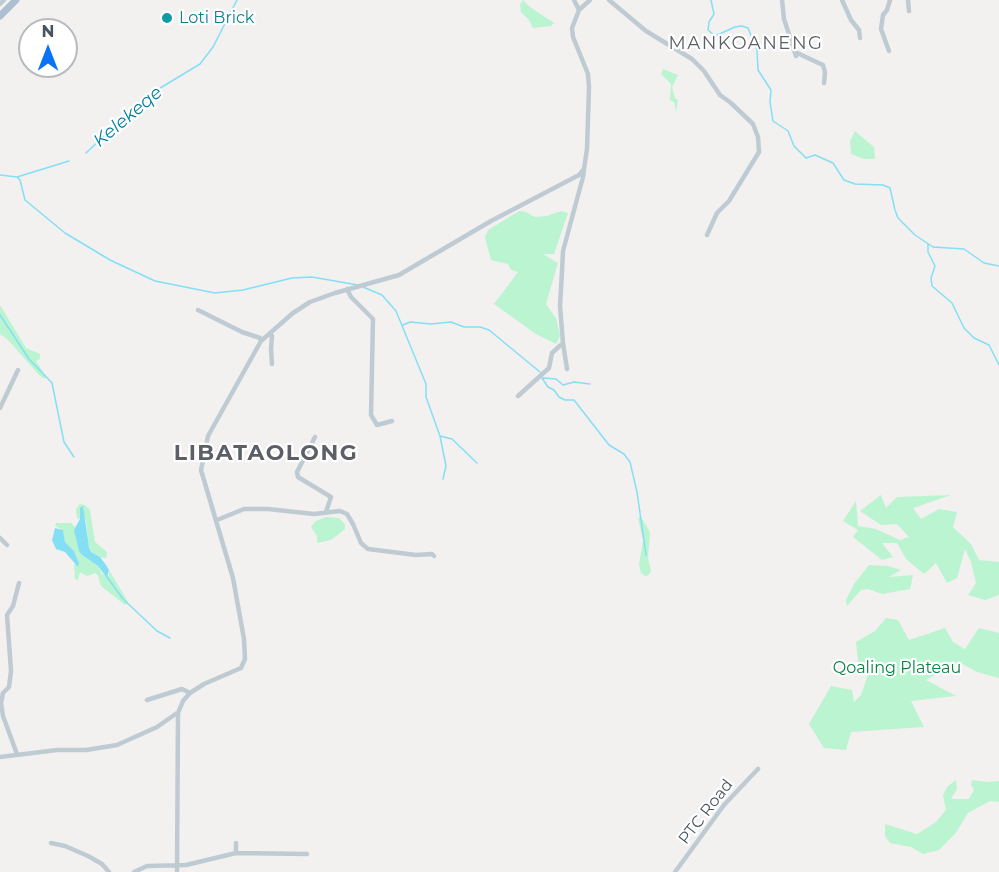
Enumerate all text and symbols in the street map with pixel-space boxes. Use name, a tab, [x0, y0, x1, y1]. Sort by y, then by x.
place label: Loti Brick	[179, 8, 254, 28]
marker: Loti Brick	[160, 11, 174, 25]
north arrow	[18, 18, 78, 78]
text: N	[42, 22, 54, 41]
district label: MANKOANENG	[669, 33, 823, 55]
water label: Kelekeqe	[89, 82, 167, 152]
district label: LIBATAOLONG	[174, 441, 358, 467]
park label: Qoaling Plateau	[833, 658, 961, 678]
street label: PTC Road	[675, 776, 737, 848]

